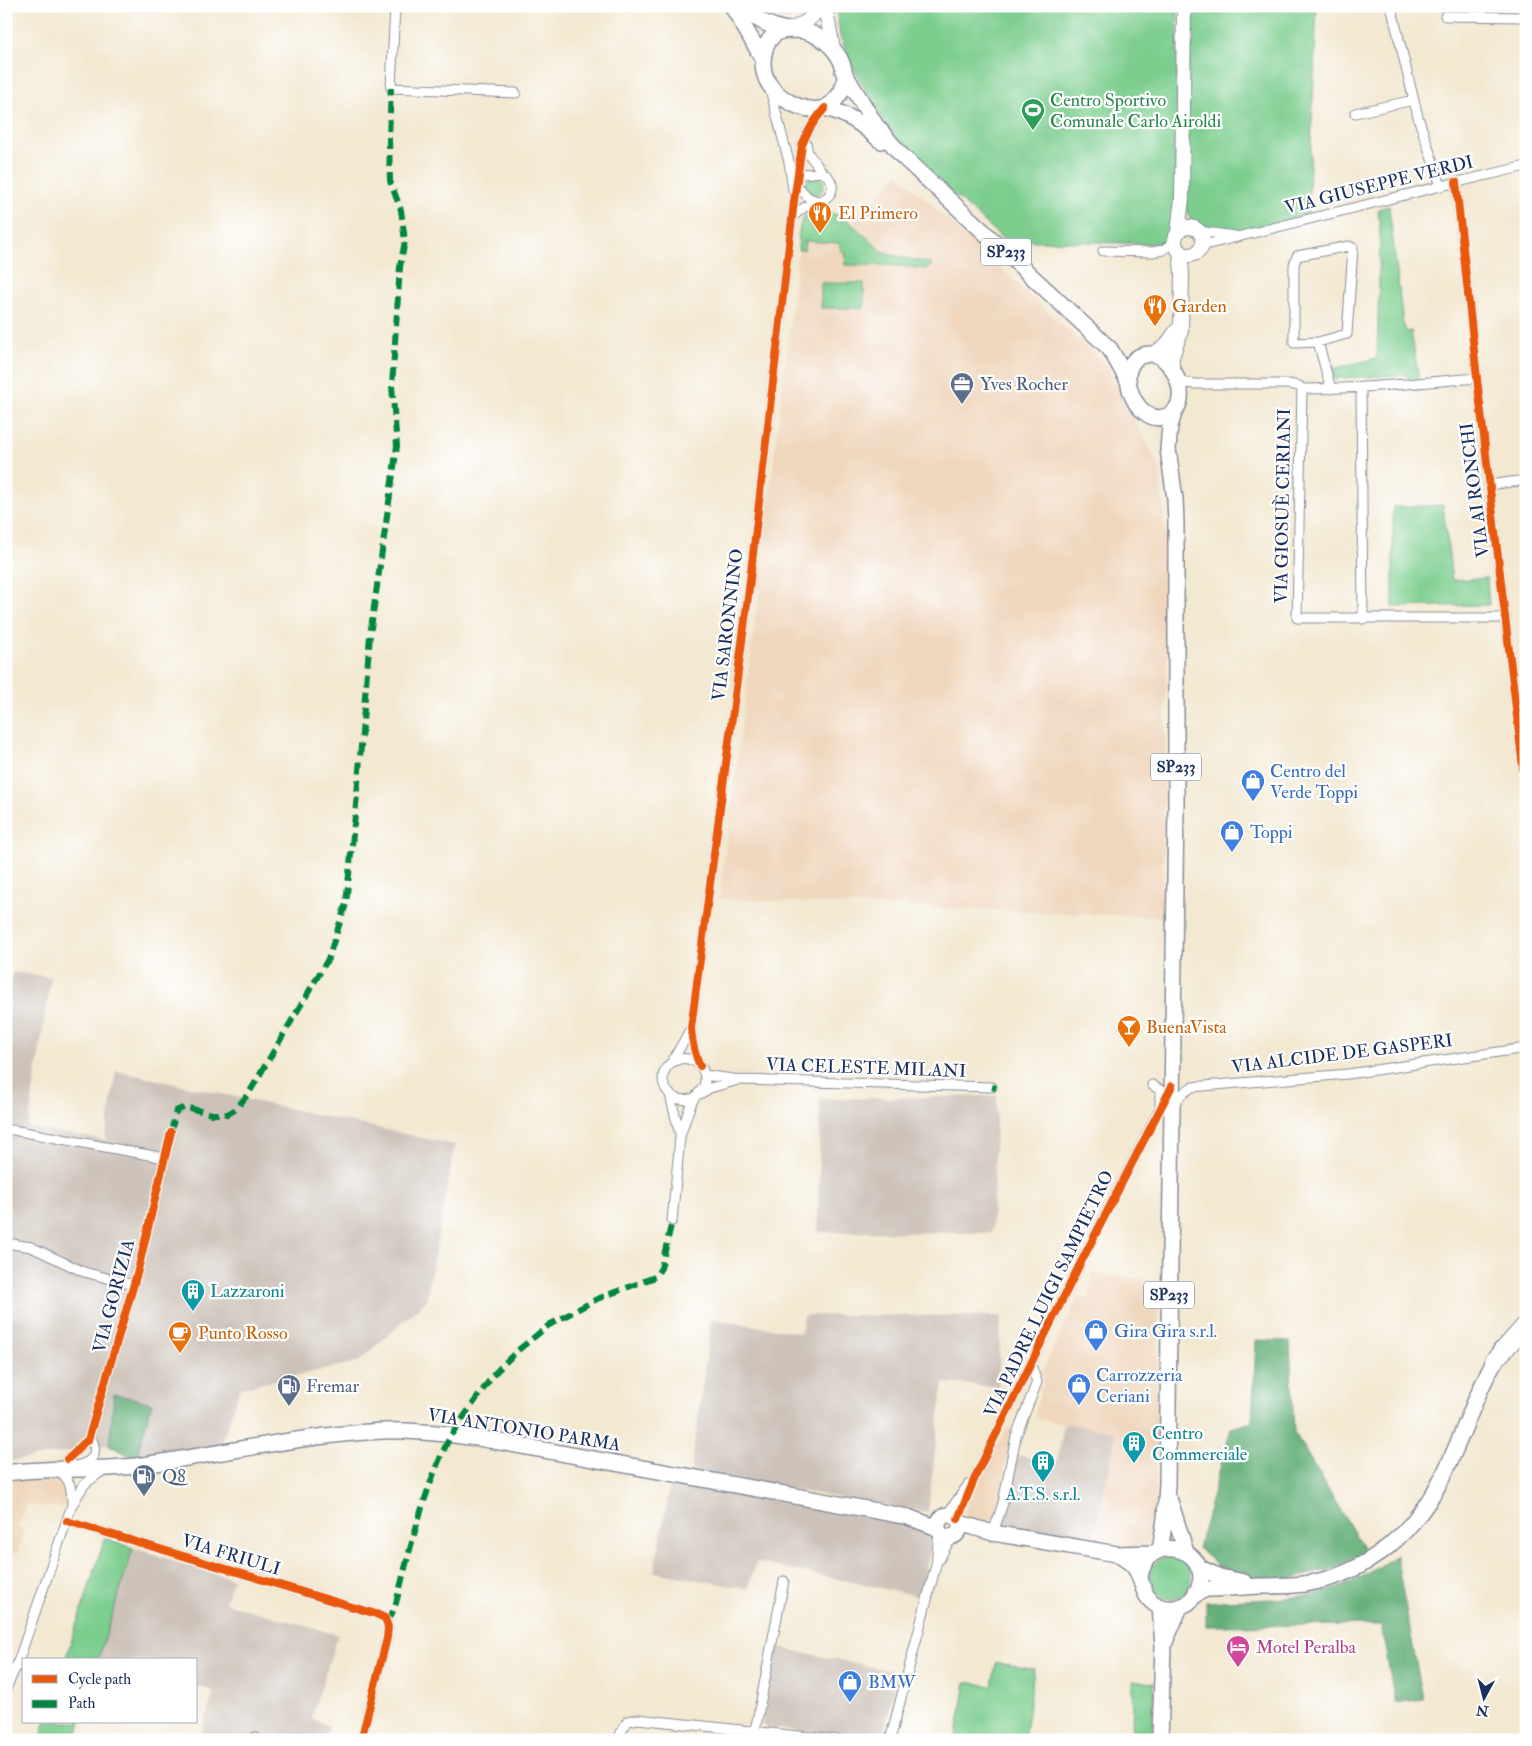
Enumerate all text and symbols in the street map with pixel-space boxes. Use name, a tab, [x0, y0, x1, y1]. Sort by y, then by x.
place label: Centro Sportivo Comunale Carlo Airoldi	[1050, 89, 1221, 133]
sports icon: Centro Sportivo Comunale Carlo Airoldi	[1020, 97, 1046, 131]
street label: VIA GIUSEPPE VERDI	[1282, 150, 1476, 220]
restaurant icon: El Primero	[807, 200, 833, 234]
place label: El Primero	[838, 202, 918, 225]
road number: SP233	[981, 238, 1031, 266]
restaurant icon: Garden	[1142, 293, 1168, 327]
place label: Garden	[1172, 295, 1227, 318]
office icon: Yves Rocher	[949, 371, 975, 405]
place label: Yves Rocher	[980, 373, 1068, 396]
street label: VIA GIOSUÈ CERIANI	[1270, 408, 1296, 604]
street label: VIA AI RONCHI	[1455, 421, 1495, 559]
street label: VIA SARONNINO	[707, 547, 749, 703]
road number: SP233	[1151, 754, 1201, 780]
place label: Centro del Verde Toppi	[1270, 760, 1358, 804]
shop icon: Centro del Verde Toppi	[1240, 768, 1266, 802]
shop icon: Toppi	[1219, 819, 1245, 853]
place label: Toppi	[1250, 821, 1293, 844]
bar icon: BuenaVista	[1116, 1014, 1142, 1048]
place label: BuenaVista	[1146, 1016, 1227, 1039]
street label: VIA ALCIDE DE GASPERI	[1230, 1029, 1454, 1079]
street label: VIA CELESTE MILANI	[765, 1053, 967, 1083]
street label: VIA PADRE LUIGI SAMPIETRO	[979, 1167, 1119, 1421]
street label: VIA GORIZIA	[88, 1236, 140, 1356]
building icon: Lazzaroni	[180, 1278, 206, 1312]
place label: Lazzaroni	[210, 1280, 285, 1303]
road number: SP233	[1144, 1282, 1194, 1308]
shop icon: Gira Gira s.r.l.	[1083, 1318, 1109, 1352]
cafe icon: Punto Rosso	[167, 1320, 193, 1354]
place label: Gira Gira s.r.l.	[1114, 1320, 1217, 1343]
place label: Punto Rosso	[198, 1322, 288, 1345]
place label: Carrozzeria Ceriani	[1096, 1364, 1183, 1408]
shop icon: Carrozzeria Ceriani	[1066, 1372, 1092, 1406]
fuel station icon: Fremar	[276, 1373, 302, 1407]
place label: Fremar	[306, 1375, 359, 1398]
street label: VIA ANTONIO PARMA	[426, 1403, 623, 1457]
place label: Centro Commerciale	[1152, 1422, 1248, 1466]
building icon: Centro Commerciale	[1121, 1430, 1147, 1464]
building icon: A.T.S. s.r.l.	[1030, 1449, 1056, 1483]
fuel station icon: Q8	[131, 1463, 157, 1497]
place label: Q8	[162, 1465, 189, 1488]
place label: A.T.S. s.r.l.	[1004, 1483, 1081, 1506]
street label: VIA FRIULI	[179, 1529, 283, 1581]
hotel icon: Motel Peralba	[1225, 1634, 1251, 1668]
place label: Motel Peralba	[1256, 1636, 1357, 1659]
legend	[22, 1658, 198, 1724]
shop icon: BMW	[837, 1669, 863, 1703]
text: Cycle path	[68, 1670, 131, 1690]
place label: BMW	[868, 1671, 916, 1694]
north arrow	[1460, 1674, 1510, 1724]
text: Path	[68, 1694, 95, 1713]
text: N	[1475, 1701, 1491, 1720]

